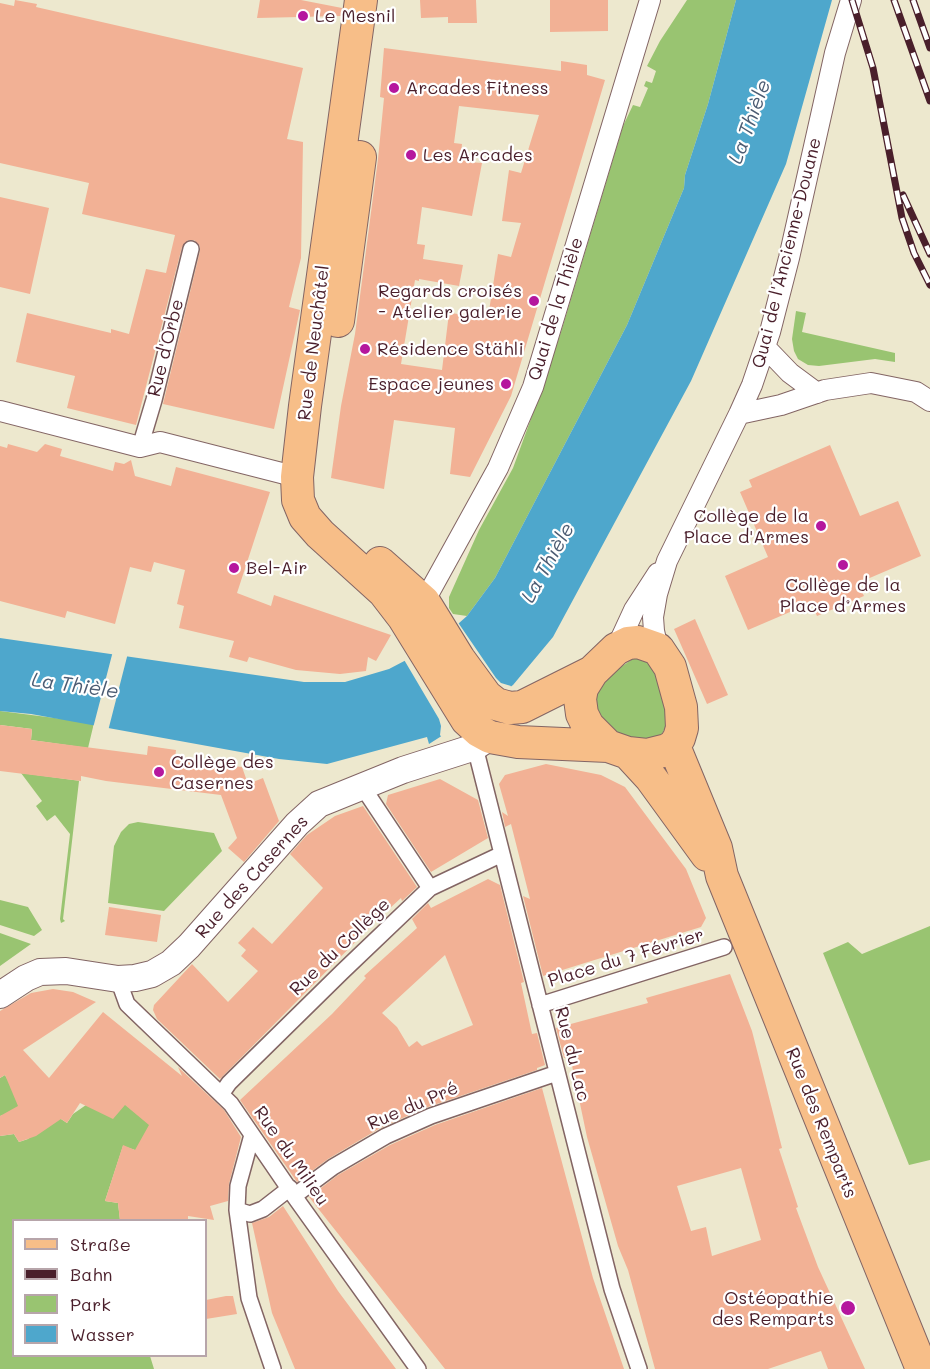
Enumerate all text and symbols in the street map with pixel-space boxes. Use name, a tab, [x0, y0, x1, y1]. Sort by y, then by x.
place label: Le Mesnil	[315, 5, 396, 27]
marker: Le Mesnil	[296, 9, 310, 23]
place label: Arcades Fitness	[406, 77, 548, 99]
water label: La Thièle	[724, 77, 776, 167]
marker: Arcades Fitness	[387, 81, 401, 95]
street label: Quai de l'Ancienne-Douane	[748, 136, 826, 370]
place label: Les Arcades	[423, 144, 533, 166]
marker: Les Arcades	[404, 148, 418, 162]
street label: Quai de la Thièle	[524, 235, 588, 383]
street label: Rue de Neuchâtel	[294, 264, 334, 422]
place label: Regards croisés - Atelier galerie	[378, 280, 522, 322]
marker: Regards croisés - Atelier galerie	[527, 294, 541, 308]
street label: Rue d'Orbe	[143, 297, 189, 399]
place label: Résidence Stähli	[377, 338, 524, 360]
marker: Résidence Stähli	[358, 342, 372, 356]
place label: Espace jeunes	[368, 373, 494, 395]
marker: Espace jeunes	[499, 377, 513, 391]
place label: Collège de la Place d'Armes	[684, 505, 809, 548]
water label: La Thièle	[516, 519, 580, 607]
marker: Collège de la Place d'Armes	[814, 519, 828, 533]
place label: Bel-Air	[246, 557, 307, 579]
marker: Collège de la Place d’Armes	[836, 558, 850, 572]
marker: Bel-Air	[227, 561, 241, 575]
place label: Collège de la Place d’Armes	[780, 574, 906, 616]
water label: La Thièle	[30, 668, 120, 704]
place label: Collège des Casernes	[171, 751, 274, 794]
marker: Collège des Casernes	[152, 765, 166, 779]
street label: Rue des Casernes	[191, 811, 313, 943]
street label: Rue du Collège	[285, 894, 395, 1000]
street label: Place du 7 Février	[545, 924, 707, 992]
street label: Rue du Lac	[550, 1005, 594, 1103]
street label: Rue des Remparts	[781, 1045, 861, 1201]
street label: Rue du Pré	[364, 1077, 462, 1135]
street label: Rue du Milieu	[249, 1102, 333, 1210]
legend	[12, 1219, 207, 1357]
text: Straße	[70, 1232, 131, 1256]
text: Bahn	[70, 1262, 113, 1286]
place label: Ostéopathie des Remparts	[712, 1287, 834, 1330]
text: Park	[70, 1292, 111, 1316]
marker: Ostéopathie des Remparts	[839, 1299, 857, 1317]
text: Wasser	[70, 1322, 135, 1346]

